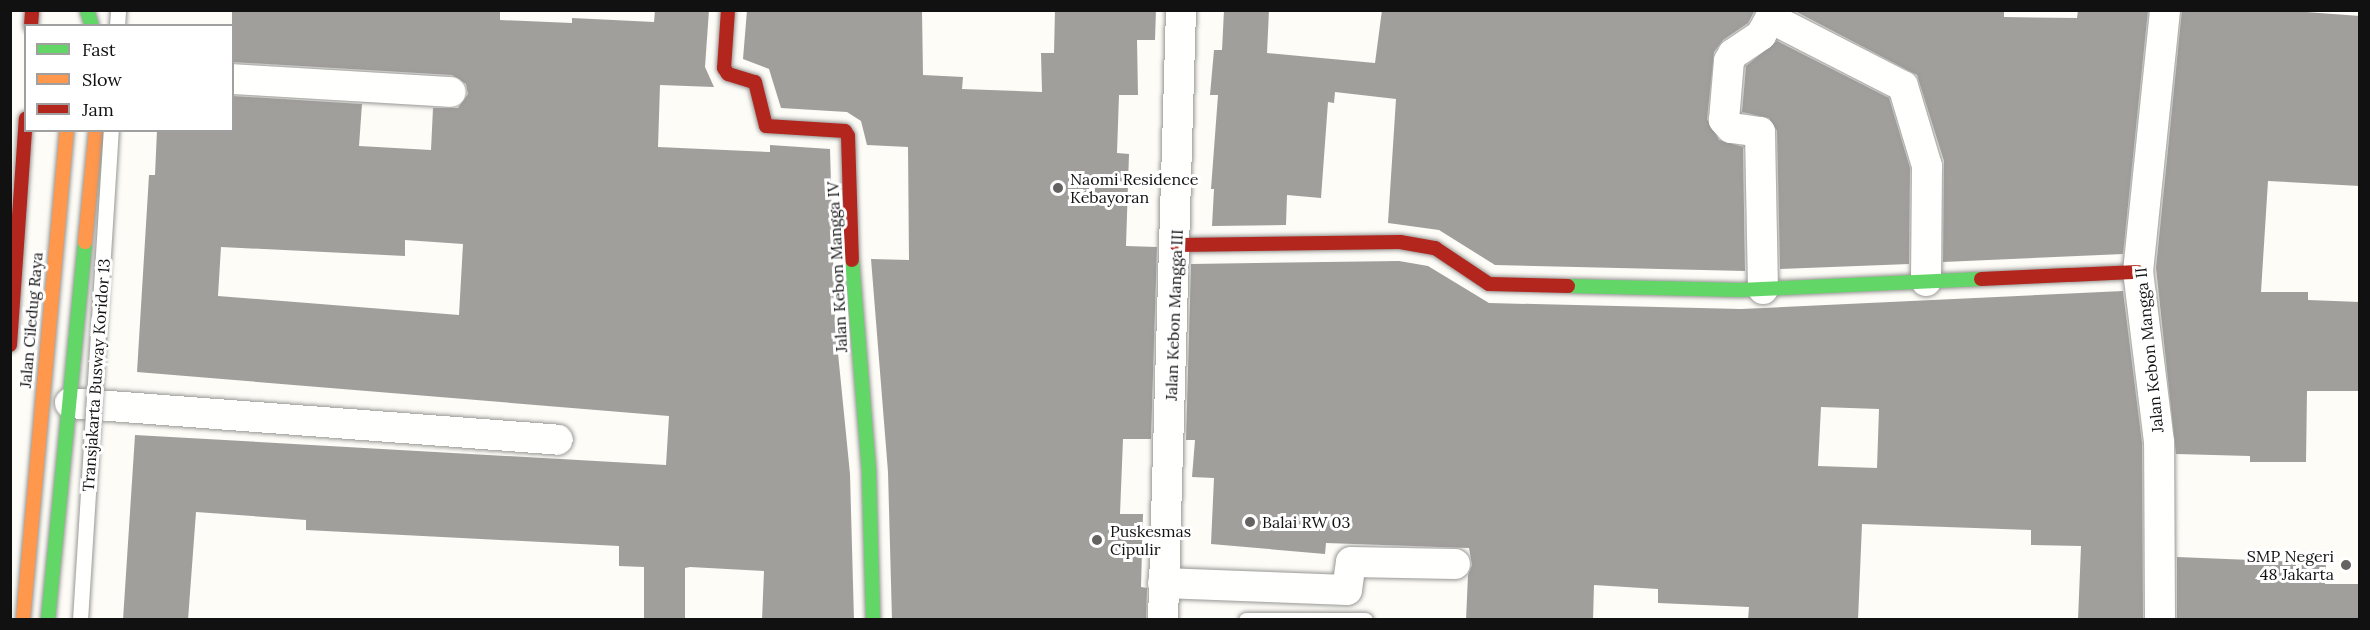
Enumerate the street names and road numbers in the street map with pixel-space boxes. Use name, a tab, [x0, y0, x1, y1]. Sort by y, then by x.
street label: Jalan Kebon Mangga IV	[823, 181, 851, 353]
street label: Jalan Kebon Mangga III	[1161, 229, 1187, 401]
street label: Jalan Ciledug Raya	[16, 251, 46, 389]
street label: Transjakarta Busway Koridor 13	[78, 258, 114, 492]
street label: Jalan Kebon Mangga II	[2131, 266, 2167, 434]

